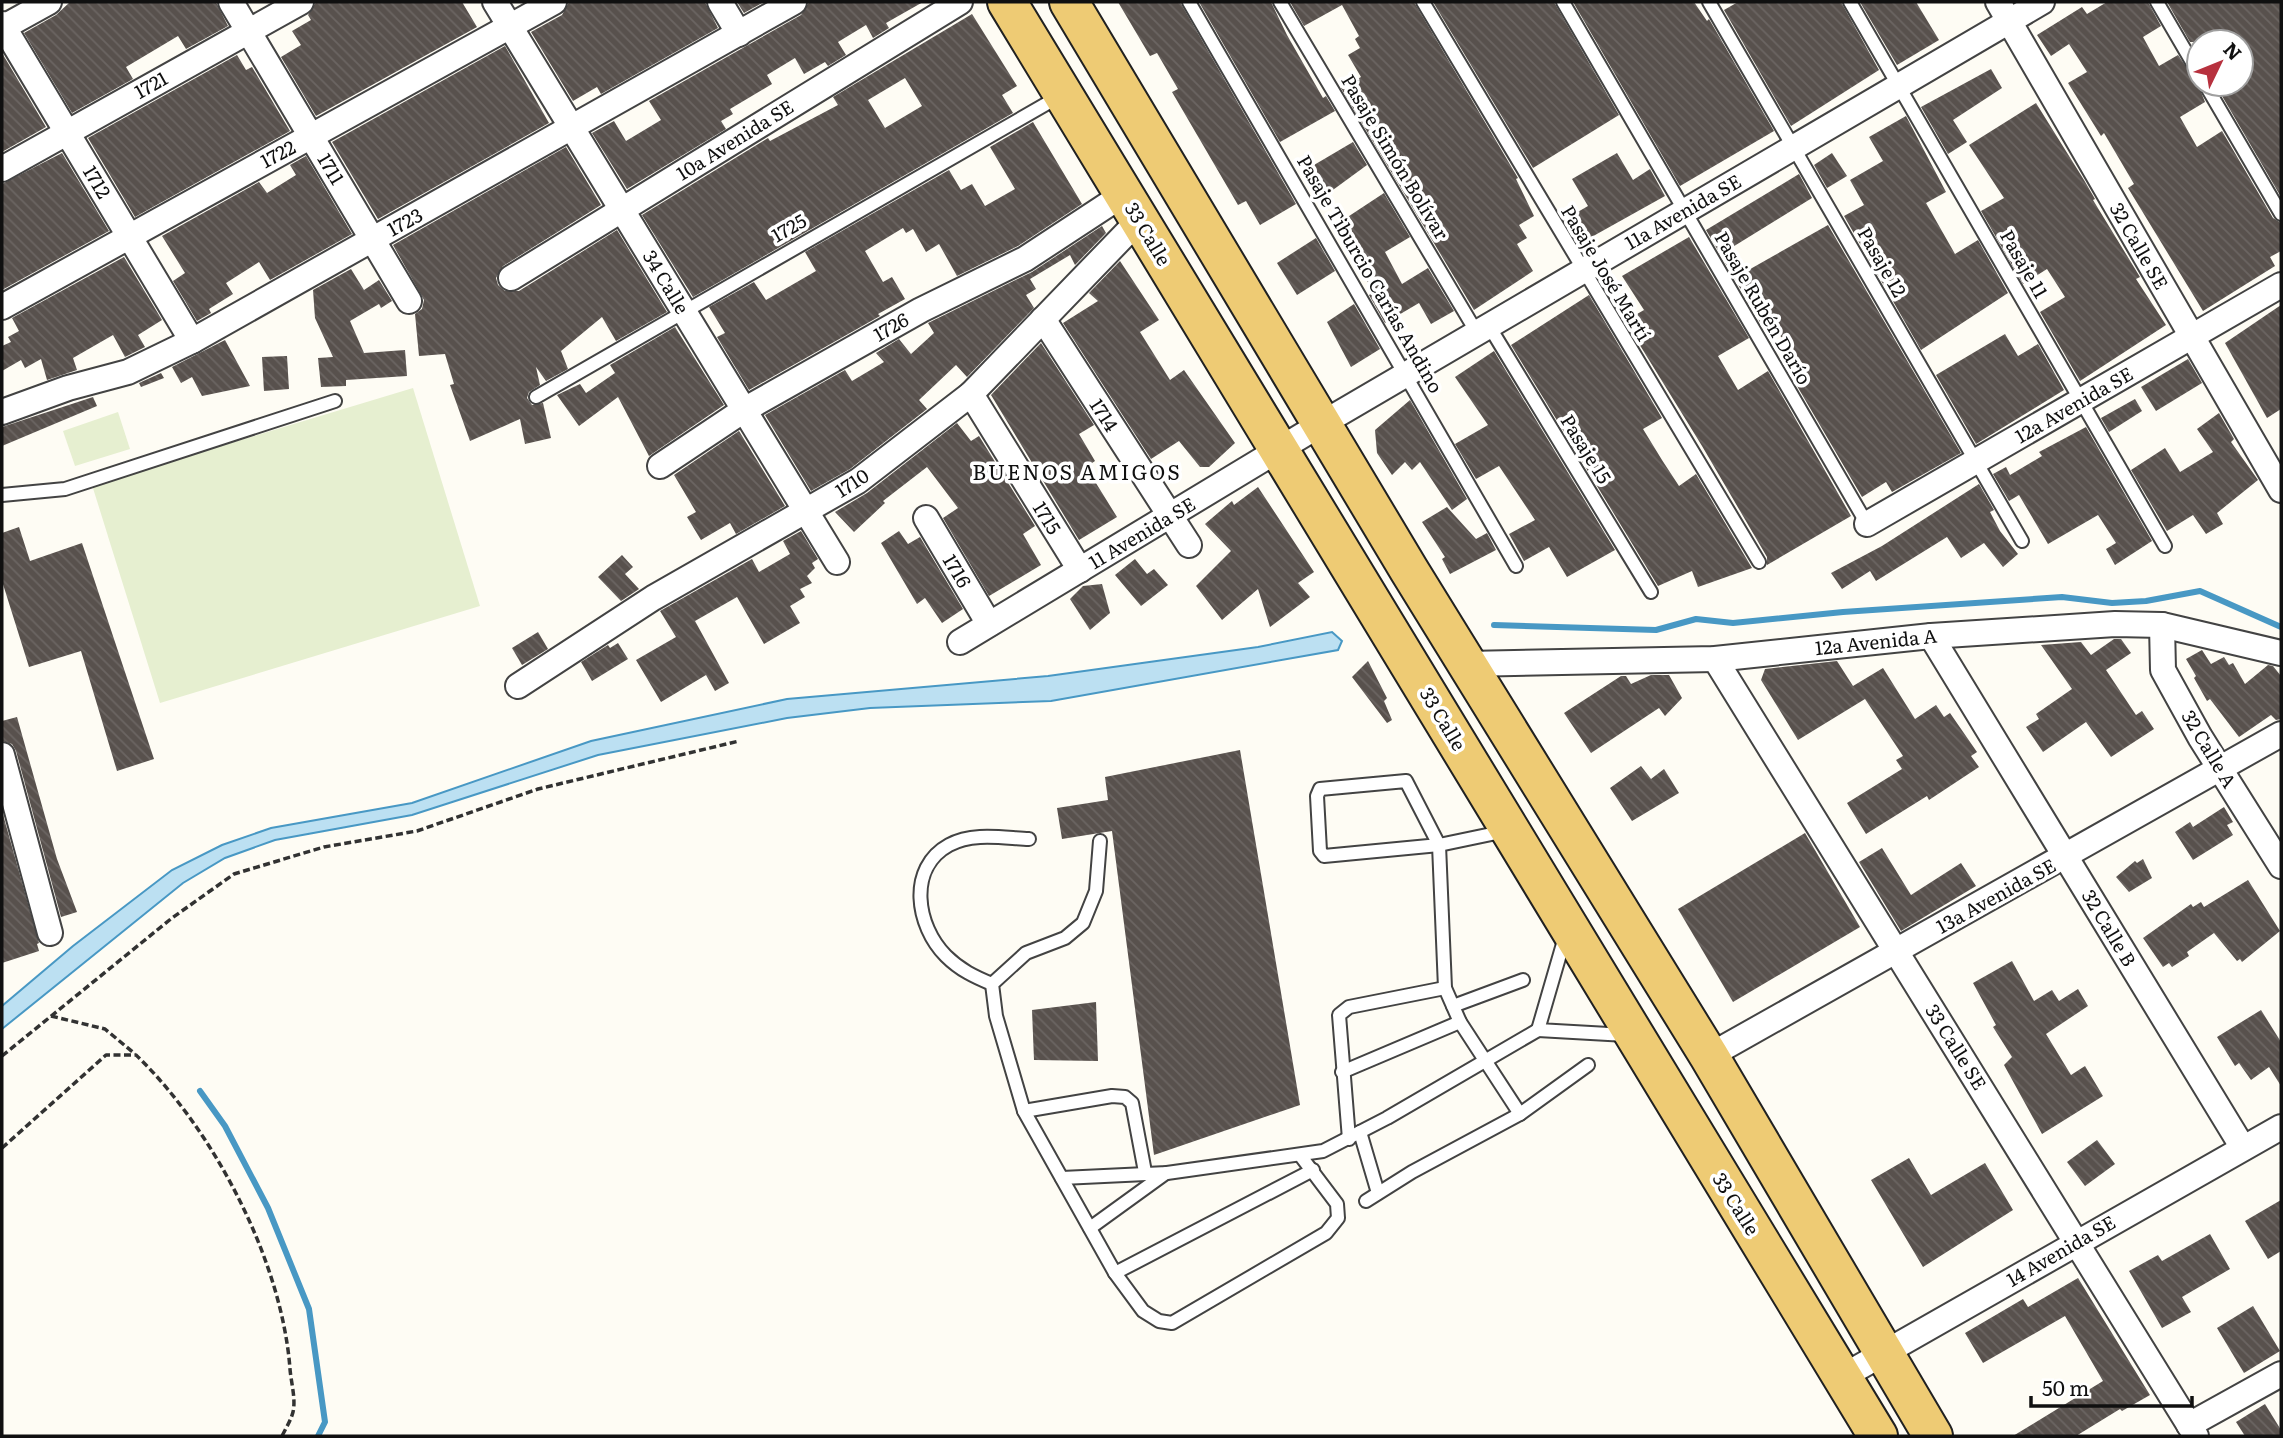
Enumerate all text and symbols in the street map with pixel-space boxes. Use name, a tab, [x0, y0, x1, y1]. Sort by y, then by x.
north arrow	[2185, 28, 2255, 98]
text: N	[2217, 35, 2249, 66]
street label: 1721	[129, 63, 172, 105]
street label: Pasaje Simón Bolívar	[1335, 69, 1456, 244]
street label: 10a Avenida SE	[670, 92, 798, 186]
street label: 1722	[255, 132, 300, 174]
street label: 1711	[312, 147, 352, 190]
street label: Pasaje Tiburcio Carías Andino	[1291, 149, 1451, 398]
street label: 1712	[77, 160, 119, 203]
street label: 11a Avenida SE	[1619, 166, 1746, 256]
street label: 33 Calle	[1119, 196, 1179, 271]
street label: 32 Calle SE	[2104, 197, 2176, 294]
street label: Pasaje José Martí	[1555, 199, 1659, 346]
street label: 1723	[382, 200, 427, 242]
street label: 1725	[766, 206, 811, 248]
street label: Pasaje 12	[1852, 221, 1914, 302]
street label: Pasaje 11	[1994, 224, 2056, 303]
street label: Pasaje Rubén Darío	[1709, 226, 1819, 389]
street label: 34 Calle	[637, 244, 697, 319]
street label: 1726	[868, 305, 913, 347]
street label: 12a Avenida SE	[2009, 359, 2138, 449]
street label: 1714	[1084, 392, 1126, 437]
street label: Pasaje 15	[1555, 408, 1619, 489]
district label: BUENOS AMIGOS	[972, 455, 1182, 486]
street label: 1710	[829, 461, 874, 504]
street label: 11 Avenida SE	[1083, 489, 1200, 575]
street label: 1715	[1027, 496, 1069, 540]
street label: 1716	[937, 548, 979, 593]
street label: 12a Avenida A	[1813, 621, 1938, 661]
street label: 33 Calle	[1414, 681, 1474, 756]
street label: 32 Calle A	[2176, 704, 2244, 793]
street label: 13a Avenida SE	[1931, 851, 2060, 940]
street label: 32 Calle B	[2076, 884, 2144, 971]
street label: 33 Calle SE	[1919, 998, 1994, 1095]
street label: 33 Calle	[1707, 1167, 1767, 1241]
street label: 14 Avenida SE	[2001, 1208, 2120, 1293]
scale bar	[2031, 1364, 2192, 1408]
text: 50 m	[2042, 1371, 2089, 1402]

